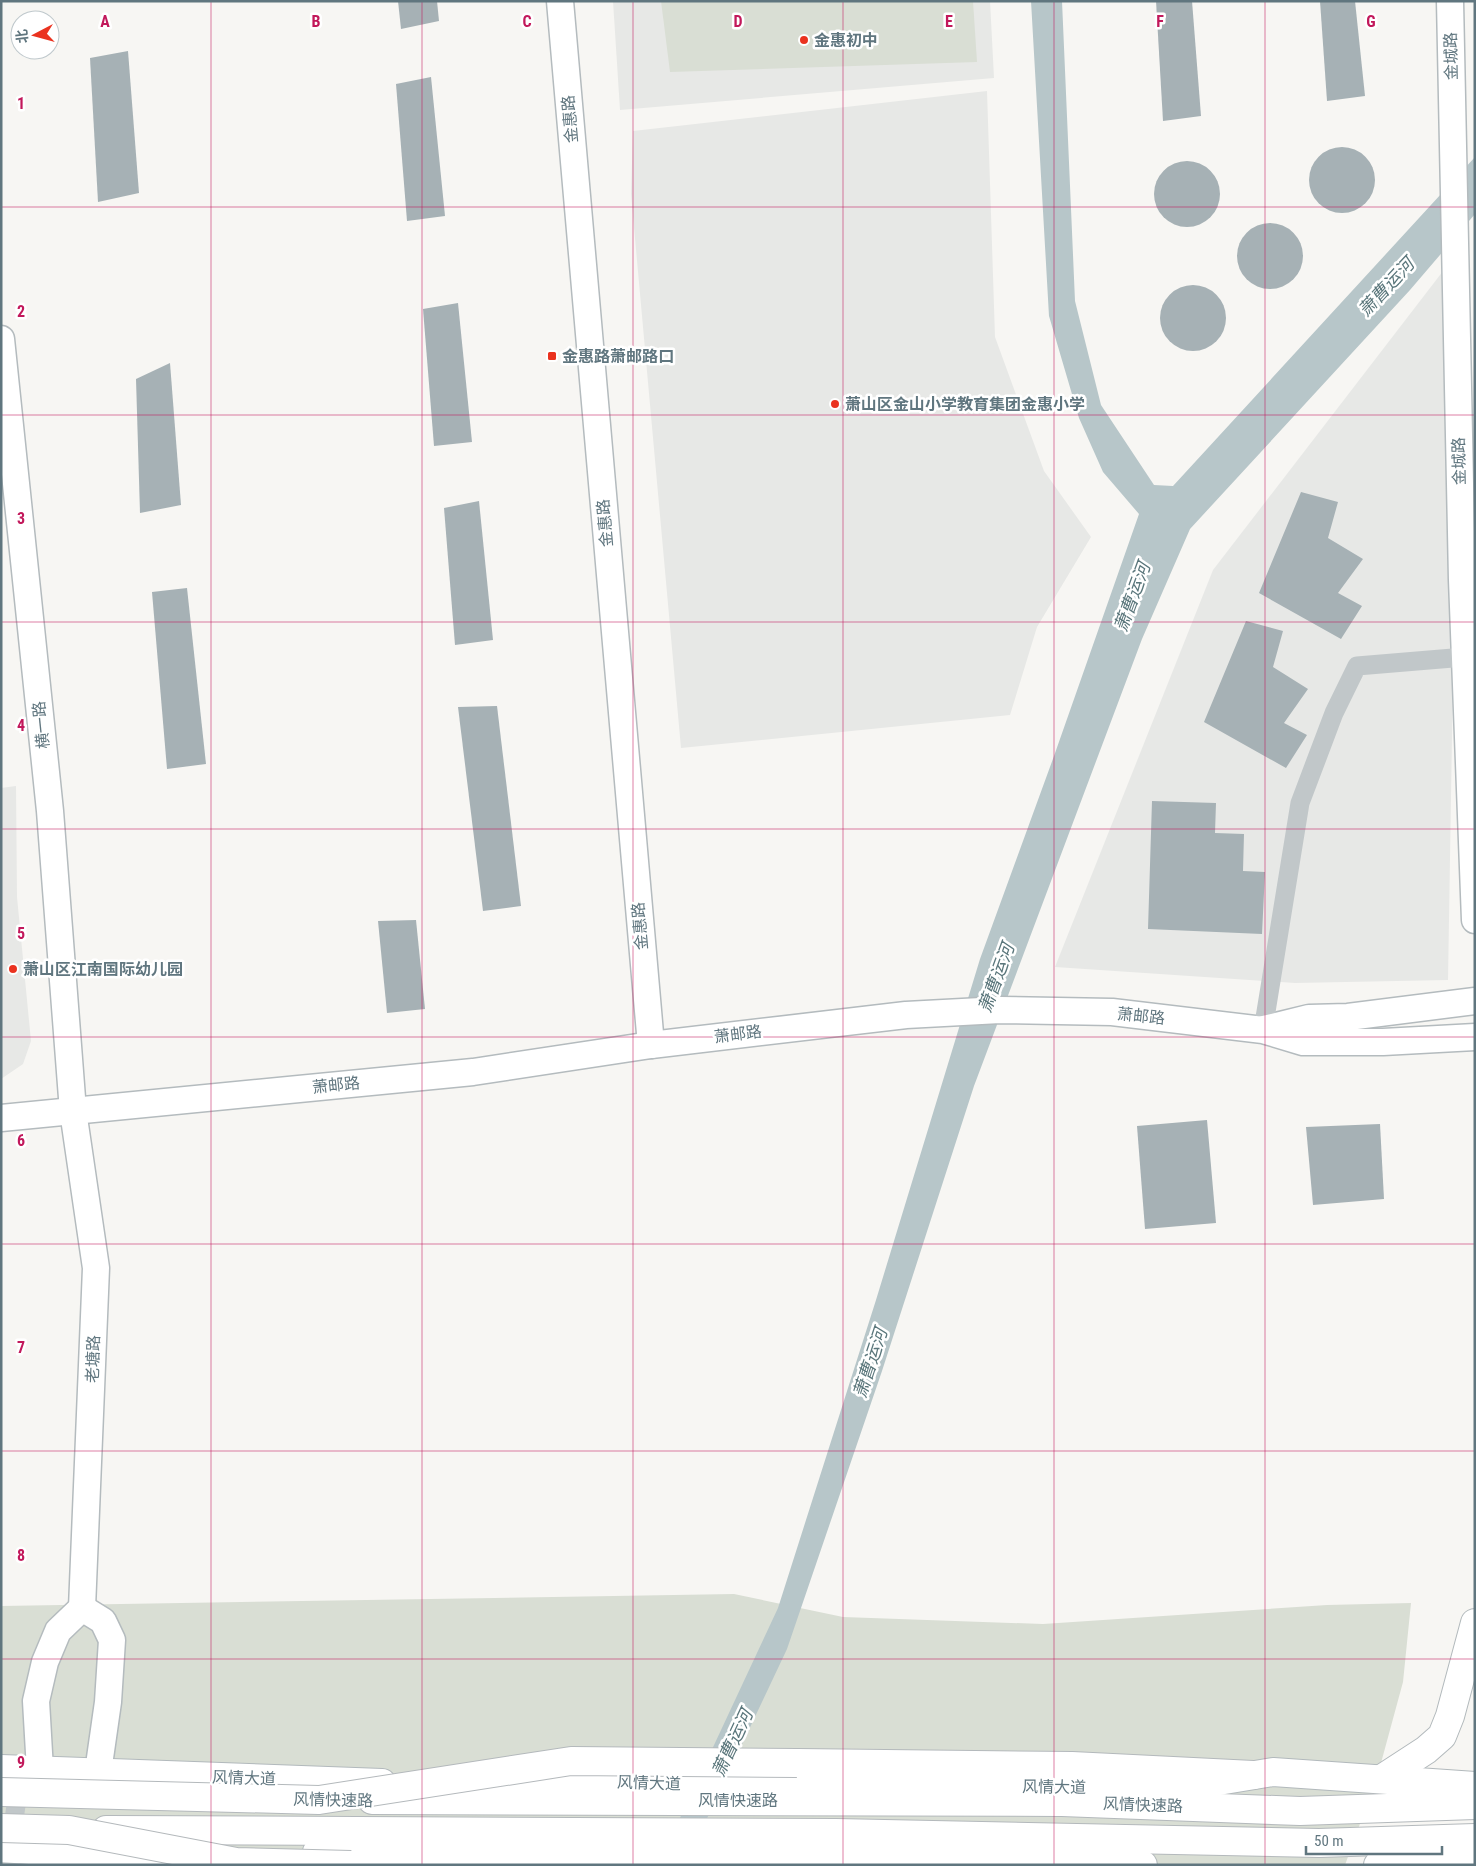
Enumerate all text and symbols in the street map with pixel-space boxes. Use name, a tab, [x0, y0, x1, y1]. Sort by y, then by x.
north arrow	[10, 10, 60, 60]
text: A	[100, 12, 110, 31]
text: B	[312, 12, 321, 31]
text: C	[522, 12, 532, 31]
text: D	[733, 12, 743, 31]
text: E	[945, 12, 953, 31]
text: F	[1156, 12, 1164, 31]
text: G	[1366, 12, 1376, 31]
text: 北	[13, 29, 31, 44]
place label: 金惠初中	[814, 31, 878, 50]
street label: 金城路	[1441, 32, 1461, 80]
marker: 金惠初中	[798, 34, 810, 46]
text: 1	[17, 94, 25, 113]
street label: 金惠路	[558, 94, 582, 144]
water label: 萧曹运河	[1354, 251, 1420, 320]
text: 2	[17, 302, 25, 321]
place label: 金惠路萧邮路口	[562, 347, 674, 366]
marker: 金惠路萧邮路口	[546, 350, 558, 362]
place label: 萧山区金山小学教育集团金惠小学	[845, 395, 1085, 414]
marker: 萧山区金山小学教育集团金惠小学	[829, 398, 841, 410]
street label: 金城路	[1449, 437, 1469, 485]
street label: 金惠路	[593, 498, 617, 548]
text: 3	[17, 509, 25, 528]
water label: 萧曹运河	[1110, 557, 1155, 634]
street label: 横一路	[29, 700, 53, 750]
text: 4	[17, 716, 25, 735]
street label: 金惠路	[628, 901, 652, 951]
text: 5	[17, 924, 25, 943]
water label: 萧曹运河	[974, 938, 1019, 1015]
place label: 萧山区江南国际幼儿园	[23, 960, 183, 979]
marker: 萧山区江南国际幼儿园	[7, 963, 19, 975]
street label: 萧邮路	[1116, 1004, 1166, 1028]
street label: 萧邮路	[713, 1022, 763, 1046]
street label: 萧邮路	[311, 1073, 361, 1097]
text: 6	[17, 1131, 25, 1150]
water label: 萧曹运河	[849, 1323, 892, 1400]
street label: 老塘路	[83, 1335, 103, 1383]
text: 7	[17, 1338, 25, 1357]
text: 8	[17, 1546, 25, 1565]
water label: 萧曹运河	[707, 1703, 758, 1780]
text: 9	[17, 1753, 25, 1772]
street label: 风情大道	[212, 1767, 276, 1789]
street label: 风情大道	[617, 1772, 681, 1794]
street label: 风情大道	[1022, 1777, 1086, 1797]
street label: 风情快速路	[293, 1790, 373, 1810]
street label: 风情快速路	[698, 1791, 778, 1810]
street label: 风情快速路	[1103, 1794, 1183, 1816]
scale bar	[1306, 1824, 1442, 1856]
text: 50 m	[1314, 1832, 1344, 1850]

